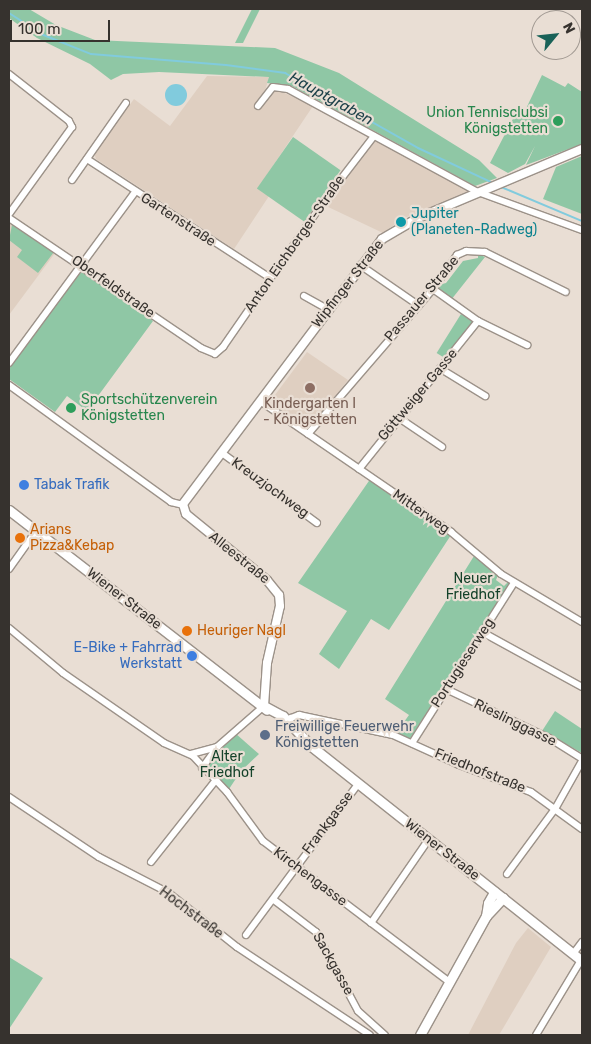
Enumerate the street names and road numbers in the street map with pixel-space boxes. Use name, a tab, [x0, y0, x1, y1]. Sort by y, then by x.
street label: Anton Eichberger-Straße	[241, 172, 349, 316]
street label: Gartenstraße	[137, 190, 219, 250]
street label: Wipfinger Straße	[308, 237, 388, 331]
street label: Oberfeldstraße	[68, 252, 158, 322]
street label: Passauer Straße	[381, 253, 463, 345]
street label: Göttweiger Gasse	[375, 346, 461, 444]
street label: Kreuzjochweg	[228, 454, 312, 522]
street label: Mitterweg	[389, 486, 453, 538]
street label: Alleestraße	[205, 528, 273, 588]
street label: Wiener Straße	[83, 564, 165, 634]
street label: Portugieserweg	[428, 615, 498, 711]
street label: Rieslinggasse	[471, 696, 559, 750]
street label: Friedhofstraße	[432, 745, 528, 797]
street label: Frankgasse	[299, 788, 357, 858]
street label: Wiener Straße	[401, 815, 483, 885]
street label: Kirchengasse	[270, 844, 350, 910]
street label: Hochstraße	[156, 883, 226, 943]
street label: Sackgasse	[309, 930, 357, 998]

